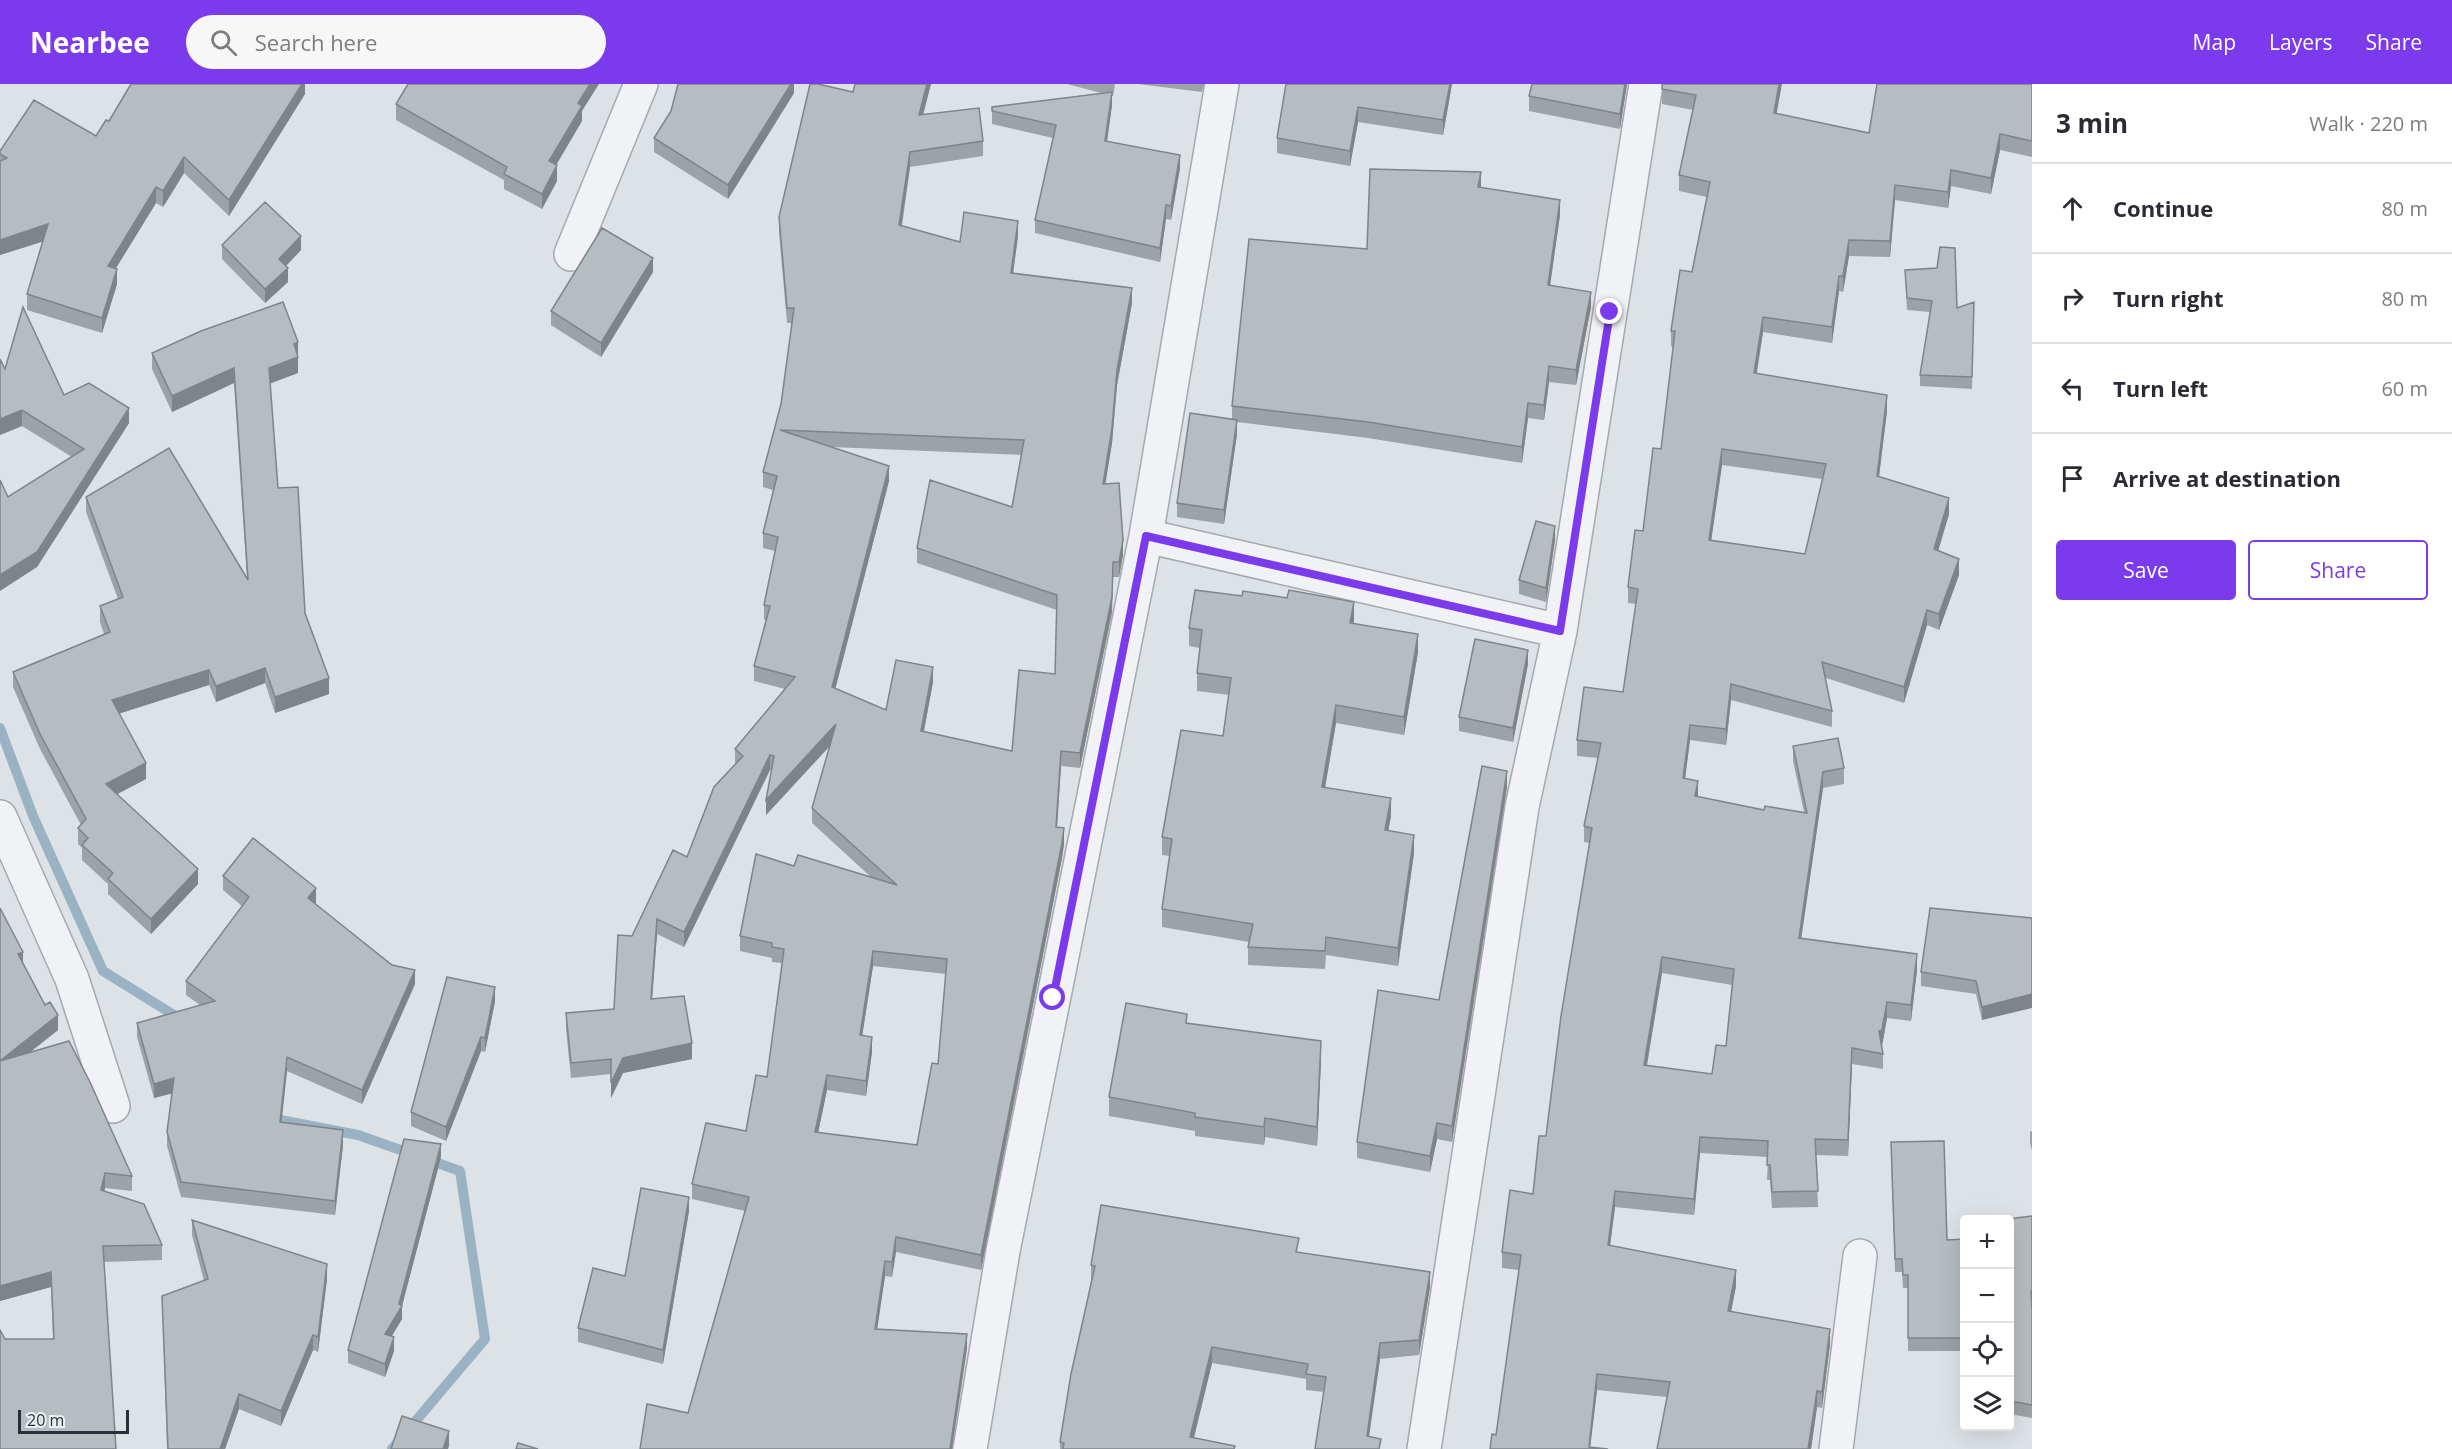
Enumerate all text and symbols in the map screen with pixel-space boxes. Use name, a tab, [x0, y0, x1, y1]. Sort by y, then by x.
search box	[186, 15, 606, 69]
text: Nearbee	[30, 23, 150, 61]
icon: search	[207, 26, 240, 59]
text: Search here	[255, 27, 377, 57]
text: Map	[2193, 28, 2236, 56]
text: Layers	[2269, 28, 2333, 56]
text: Share	[2366, 28, 2422, 56]
text: 3 min	[2056, 105, 2128, 141]
text: Walk · 220 m	[2309, 110, 2428, 137]
icon: ahead	[2056, 192, 2089, 225]
text: Continue	[2113, 193, 2213, 223]
text: 80 m	[2381, 195, 2428, 222]
icon: right	[2056, 282, 2089, 315]
text: Turn right	[2113, 283, 2224, 313]
text: 80 m	[2381, 285, 2428, 312]
route end	[1596, 298, 1622, 324]
icon: left	[2056, 372, 2089, 405]
text: Turn left	[2113, 373, 2208, 403]
text: 60 m	[2381, 375, 2428, 402]
icon: arrive	[2056, 462, 2089, 495]
text: Arrive at destination	[2113, 463, 2341, 493]
button: Save	[2056, 540, 2236, 600]
button: Share	[2248, 540, 2428, 600]
route start	[1039, 984, 1065, 1010]
map controls	[1960, 1215, 2014, 1431]
button: +	[1960, 1215, 2014, 1269]
button: −	[1960, 1269, 2014, 1323]
button: locate	[1960, 1323, 2014, 1377]
button: layers	[1960, 1377, 2014, 1431]
scale bar	[18, 1407, 129, 1434]
text: 20 m	[27, 1409, 64, 1431]

